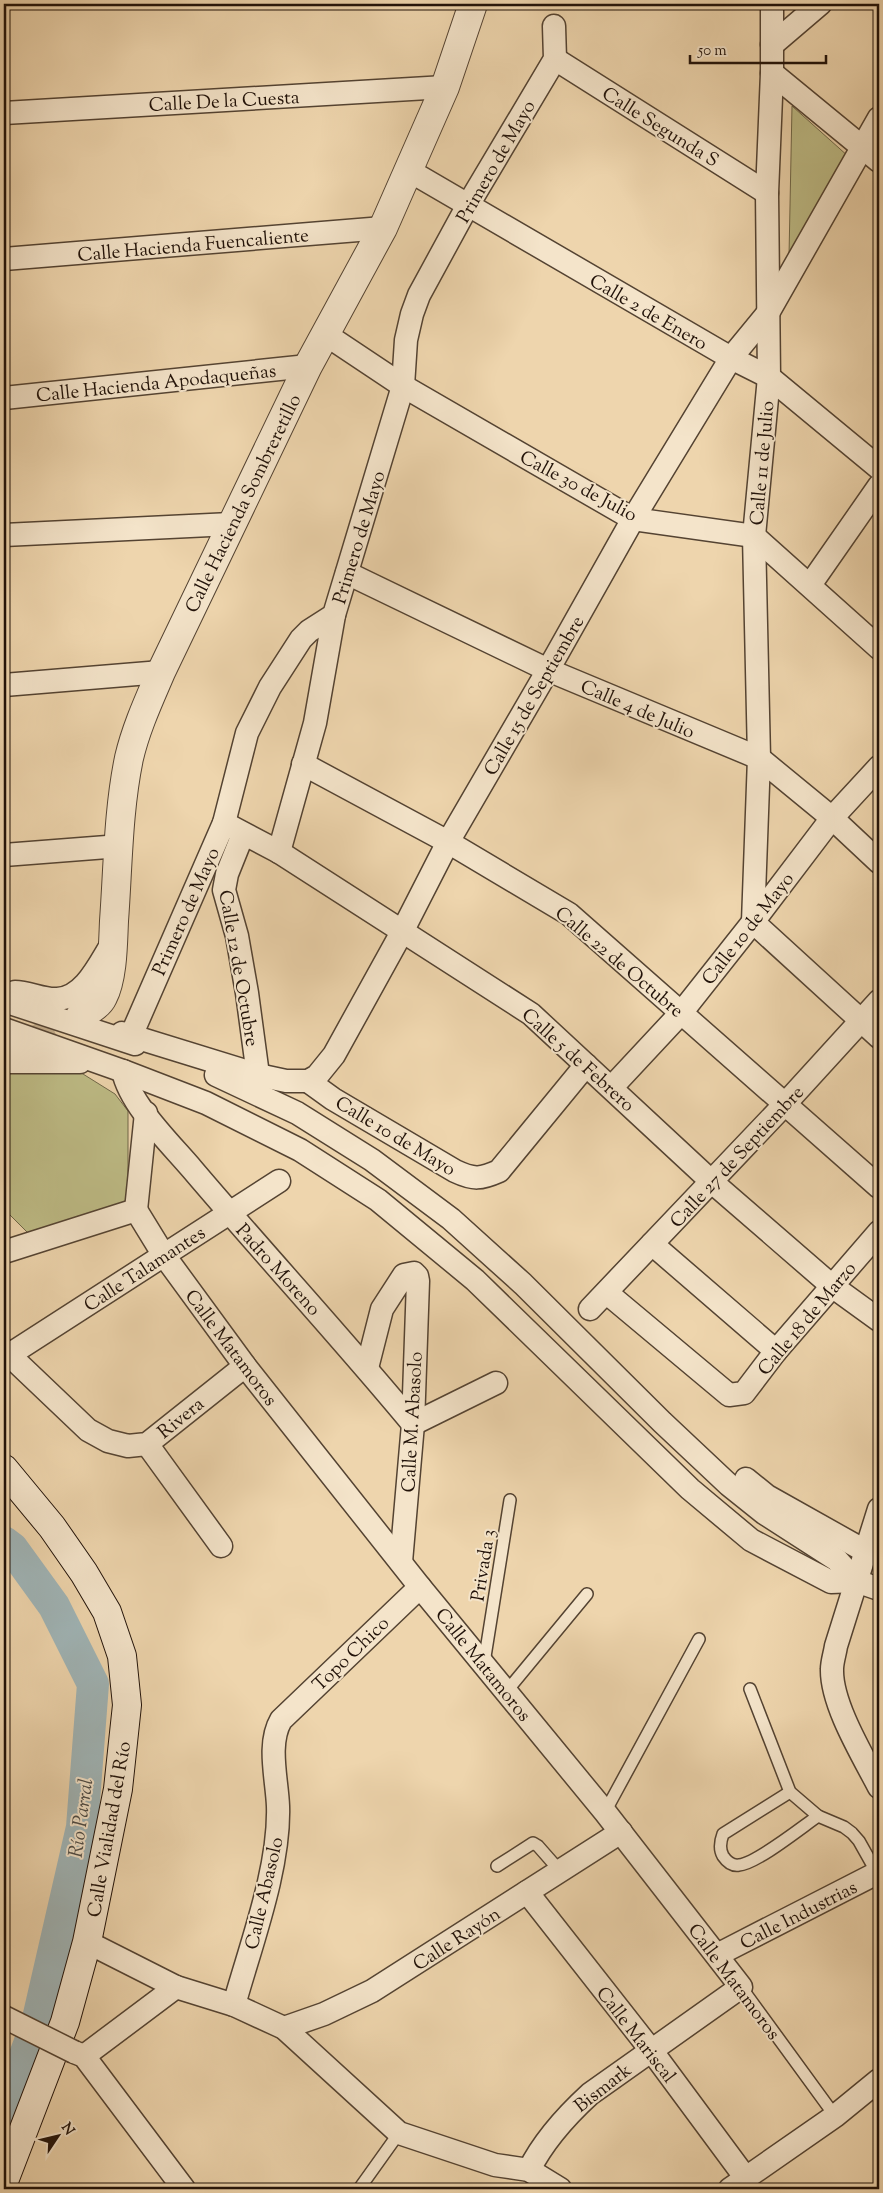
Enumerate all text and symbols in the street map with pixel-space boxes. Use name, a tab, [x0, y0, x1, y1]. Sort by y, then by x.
scale bar	[690, 32, 827, 64]
text: 50 m	[697, 41, 727, 62]
street label: Calle Segunda S	[596, 81, 723, 175]
street label: Calle De la Cuesta	[148, 85, 300, 120]
street label: Primero de Mayo	[451, 96, 543, 229]
street label: Calle Hacienda Fuencaliente	[76, 223, 310, 270]
street label: Calle 2 de Enero	[584, 268, 712, 358]
street label: Calle Hacienda Apodaqueñas	[35, 358, 278, 411]
street label: Calle Hacienda Sombreretillo	[179, 390, 309, 618]
street label: Calle 11 de Julio	[745, 400, 782, 527]
street label: Calle 30 de Julio	[514, 445, 641, 530]
street label: Primero de Mayo	[327, 468, 393, 608]
street label: Calle 15 de Septiembre	[478, 611, 592, 781]
street label: Calle 4 de Julio	[576, 674, 698, 746]
street label: Primero de Mayo	[147, 844, 228, 980]
street label: Calle 10 de Mayo	[696, 867, 802, 992]
street label: Calle 12 de Octubre	[210, 888, 265, 1049]
street label: Calle 22 de Octubre	[548, 901, 689, 1025]
street label: Calle 5 de Febrero	[515, 1003, 640, 1119]
street label: Calle 27 de Septiembre	[665, 1080, 811, 1235]
street label: Calle 10 de Mayo	[329, 1090, 460, 1184]
street label: Padro Moreno	[228, 1219, 326, 1323]
street label: Calle Talamantes	[79, 1221, 211, 1320]
street label: Calle 18 de Marzo	[752, 1257, 864, 1382]
street label: Calle Matamoros	[177, 1285, 283, 1412]
street label: Calle M. Abasolo	[396, 1351, 431, 1493]
street label: Rivera	[152, 1392, 211, 1446]
street label: Privada 3	[465, 1527, 503, 1603]
street label: Calle Matamoros	[428, 1603, 536, 1728]
street label: Topo Chico	[307, 1611, 396, 1698]
street label: Calle Vialidad del Río	[82, 1739, 139, 1919]
water label: Río Parral	[63, 1777, 102, 1860]
street label: Calle Abasolo	[239, 1835, 292, 1953]
street label: Calle Industrias	[736, 1875, 863, 1957]
street label: Calle Rayón	[408, 1902, 507, 1979]
street label: Calle Matamoros	[680, 1919, 786, 2046]
street label: Calle Mariscal	[589, 1982, 681, 2089]
street label: Bismark	[569, 2057, 639, 2120]
north arrow	[32, 2110, 82, 2160]
text: N	[56, 2119, 78, 2140]

